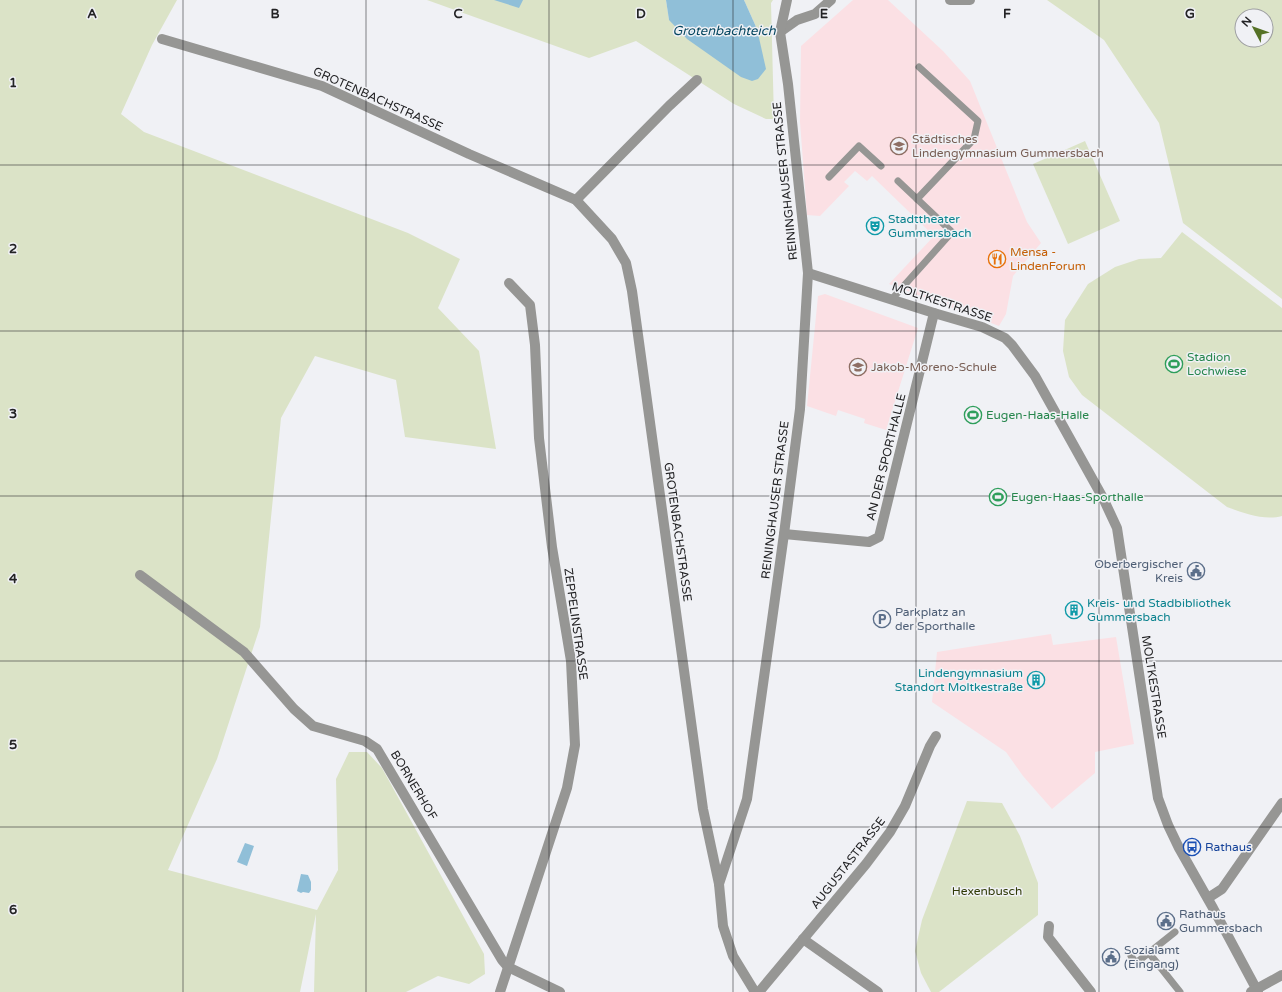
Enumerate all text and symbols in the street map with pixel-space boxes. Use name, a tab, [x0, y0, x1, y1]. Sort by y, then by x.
text: A	[87, 6, 97, 22]
text: B	[270, 6, 280, 22]
text: C	[453, 6, 463, 22]
text: D	[636, 6, 646, 22]
text: E	[820, 6, 828, 22]
text: F	[1003, 6, 1011, 22]
text: G	[1185, 6, 1195, 22]
north arrow	[1234, 8, 1274, 48]
text: N	[1239, 14, 1255, 29]
water label: Grotenbachteich	[672, 23, 777, 39]
street label: GROTENBACHSTRASSE	[311, 64, 445, 134]
text: 1	[9, 75, 17, 91]
street label: REININGHAUSER STRASSE	[770, 101, 800, 261]
place label: Städtisches Lindengymnasium Gummersbach	[912, 132, 1104, 160]
school or university icon: Städtisches Lindengymnasium Gummersbach	[889, 136, 909, 156]
place label: Stadttheater Gummersbach	[888, 212, 972, 240]
theatre icon: Stadttheater Gummersbach	[865, 216, 885, 236]
text: 2	[9, 241, 17, 257]
place label: Mensa - LindenForum	[1010, 245, 1086, 273]
restaurant icon: Mensa - LindenForum	[987, 249, 1007, 269]
street label: MOLTKESTRASSE	[890, 279, 994, 325]
place label: Stadion Lochwiese	[1187, 350, 1247, 378]
sports icon: Stadion Lochwiese	[1164, 354, 1184, 374]
school or university icon: Jakob-Moreno-Schule	[848, 357, 868, 377]
place label: Jakob-Moreno-Schule	[871, 360, 997, 374]
street label: AN DER SPORTHALLE	[863, 392, 909, 522]
sports icon: Eugen-Haas-Halle	[963, 405, 983, 425]
text: 3	[9, 406, 17, 422]
place label: Eugen-Haas-Halle	[986, 408, 1089, 422]
street label: REININGHAUSER STRASSE	[758, 420, 792, 580]
street label: GROTENBACHSTRASSE	[661, 462, 695, 603]
sports icon: Eugen-Haas-Sporthalle	[988, 487, 1008, 507]
place label: Eugen-Haas-Sporthalle	[1011, 490, 1144, 504]
place label: Oberbergischer Kreis	[1094, 557, 1183, 585]
public building icon: Oberbergischer Kreis	[1186, 561, 1206, 581]
street label: ZEPPELINSTRASSE	[561, 567, 591, 681]
text: 4	[9, 571, 18, 587]
place label: Kreis- und Stadbibliothek Gummersbach	[1087, 596, 1231, 624]
building icon: Kreis- und Stadbibliothek Gummersbach	[1064, 600, 1084, 620]
place label: Parkplatz an der Sporthalle	[895, 605, 975, 633]
parking icon: Parkplatz an der Sporthalle	[872, 609, 892, 629]
street label: MOLTKESTRASSE	[1139, 634, 1169, 740]
place label: Lindengymnasium Standort Moltkestraße	[895, 666, 1023, 694]
building icon: Lindengymnasium Standort Moltkestraße	[1026, 670, 1046, 690]
text: 5	[9, 737, 17, 753]
street label: BORNERHOF	[388, 748, 440, 822]
street label: AUGUSTASTRASSE	[808, 814, 888, 912]
bus stop icon: Rathaus	[1182, 837, 1202, 857]
place label: Rathaus	[1205, 840, 1252, 854]
park label: Hexenbusch	[952, 884, 1022, 898]
text: 6	[9, 902, 17, 918]
place label: Rathaus Gummersbach	[1179, 907, 1263, 935]
public building icon: Rathaus Gummersbach	[1156, 911, 1176, 931]
place label: Sozialamt (Eingang)	[1124, 943, 1180, 971]
public building icon: Sozialamt (Eingang)	[1101, 947, 1121, 967]

